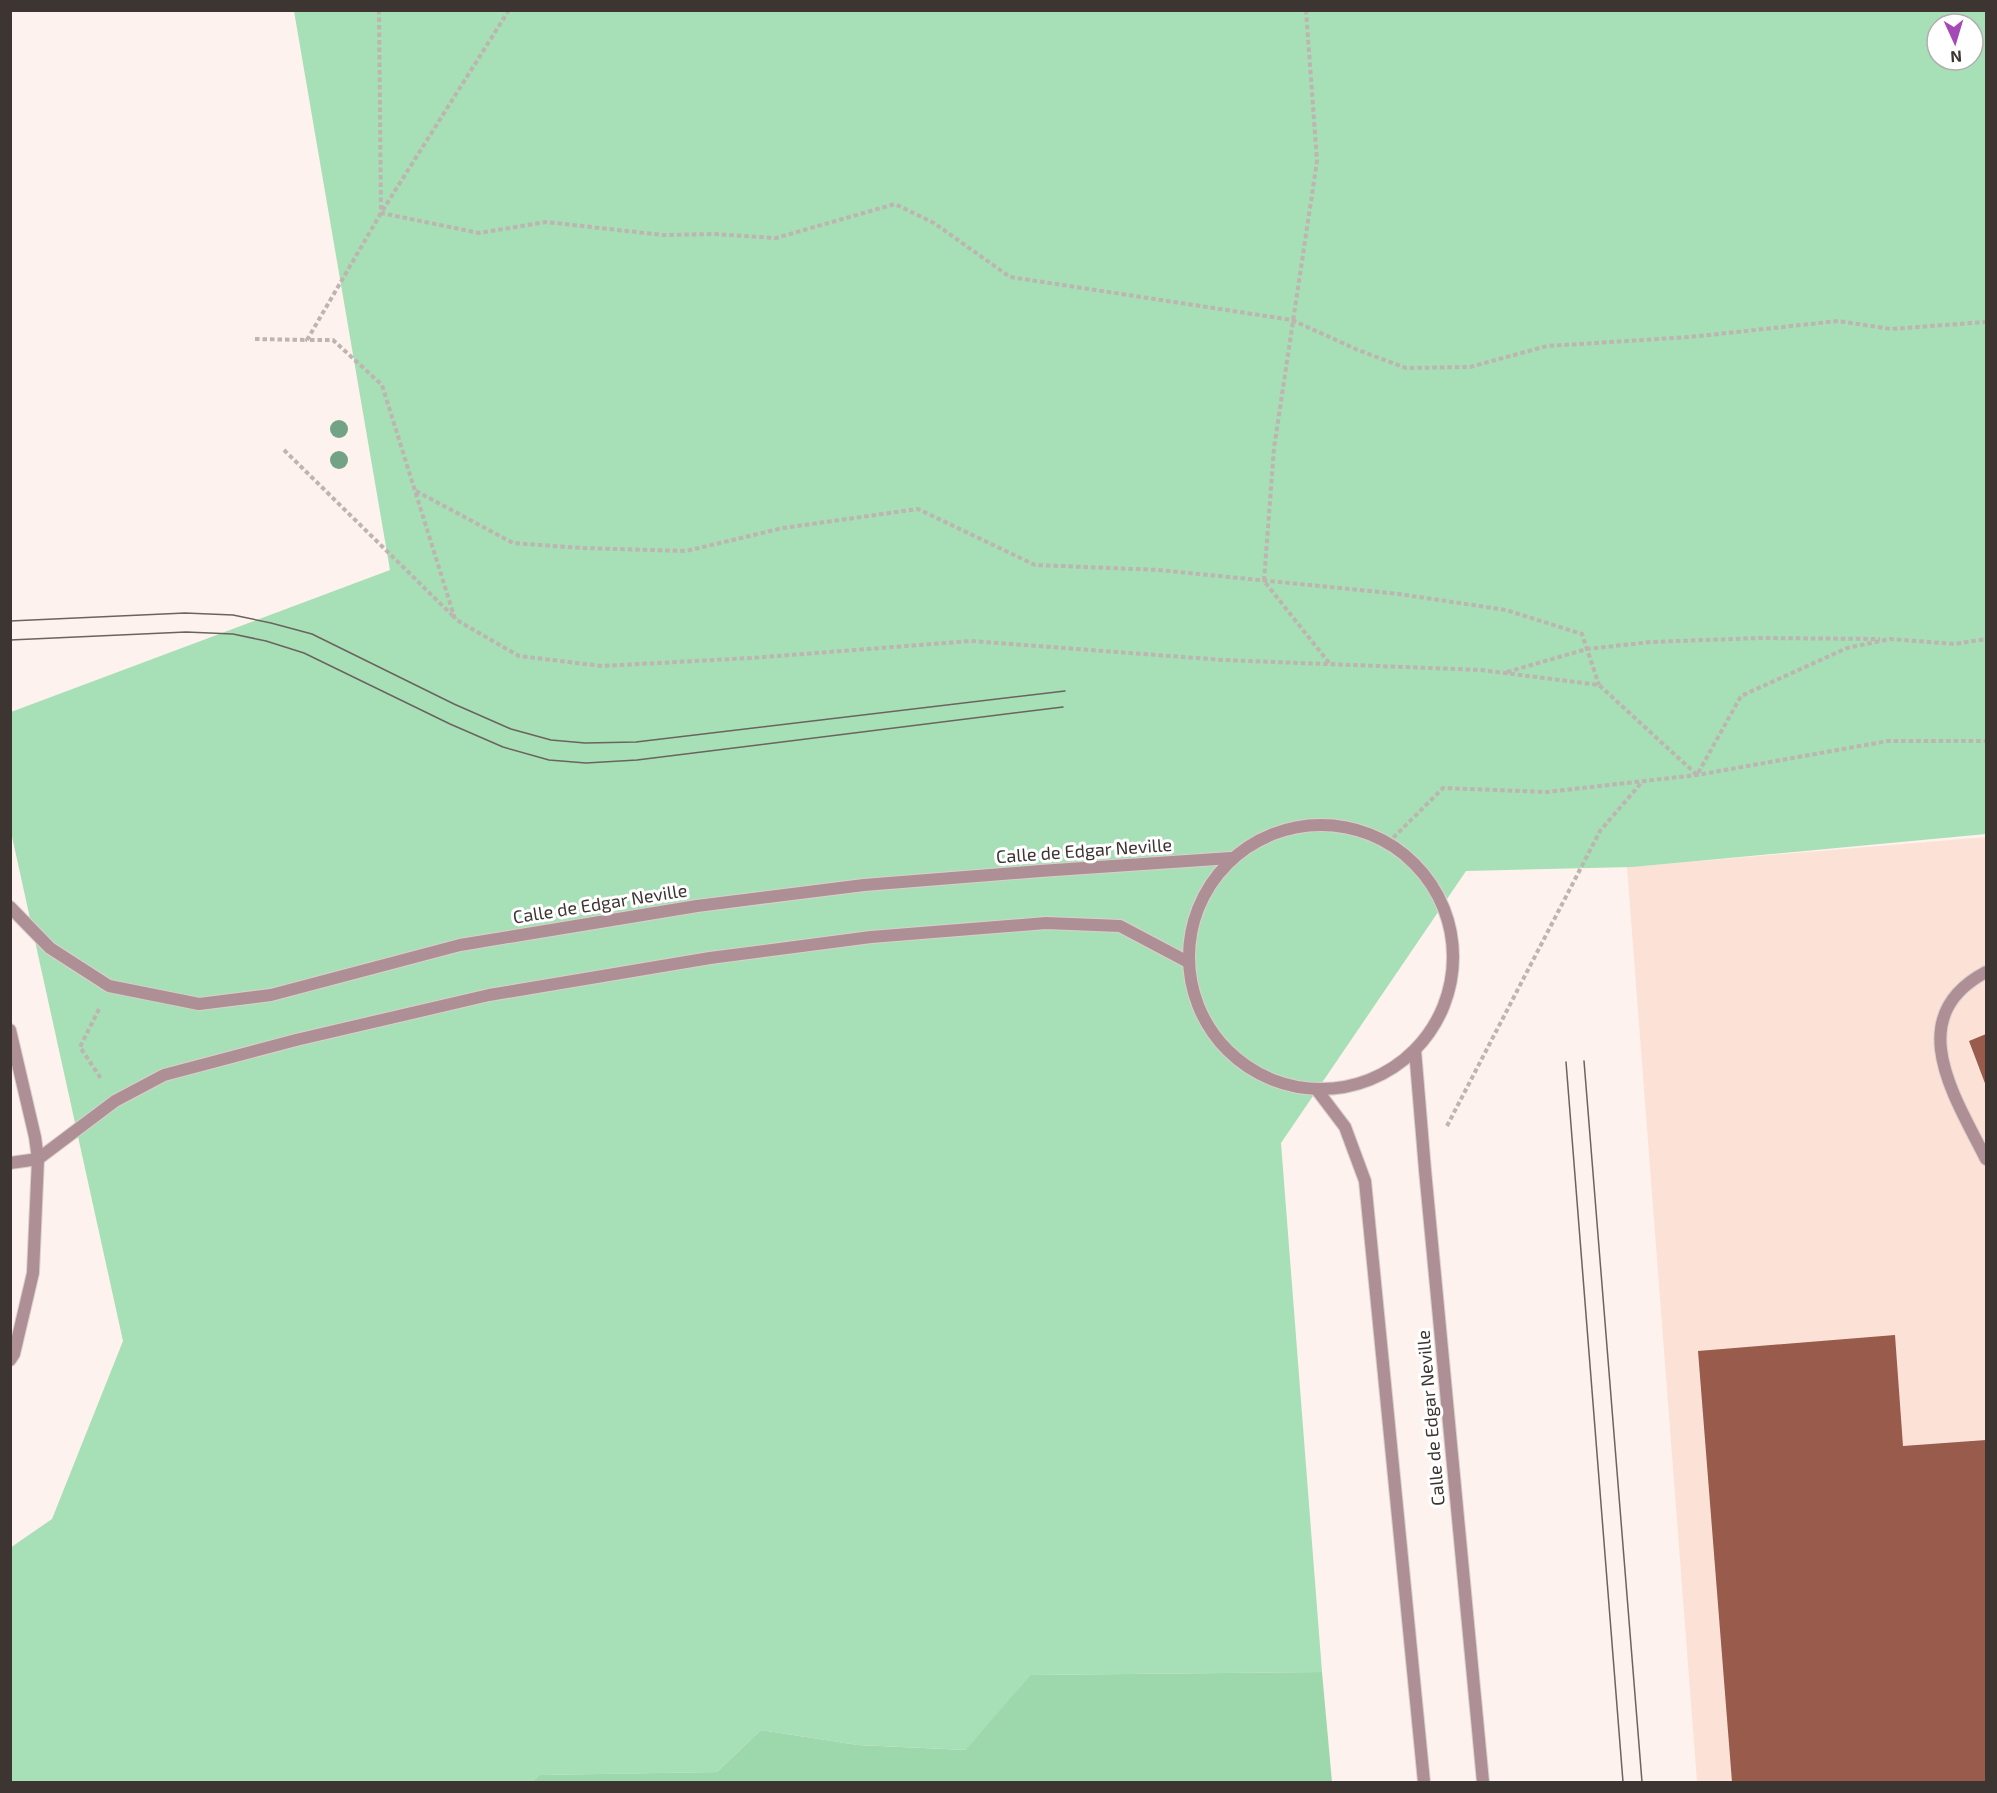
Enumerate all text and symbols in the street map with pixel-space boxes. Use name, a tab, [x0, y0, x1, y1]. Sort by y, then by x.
north arrow	[1925, 12, 1985, 72]
text: N	[1950, 48, 1963, 67]
street label: Calle de Edgar Neville	[995, 833, 1173, 867]
street label: Calle de Edgar Neville	[511, 878, 689, 928]
street label: Calle de Edgar Neville	[1411, 1329, 1449, 1507]

